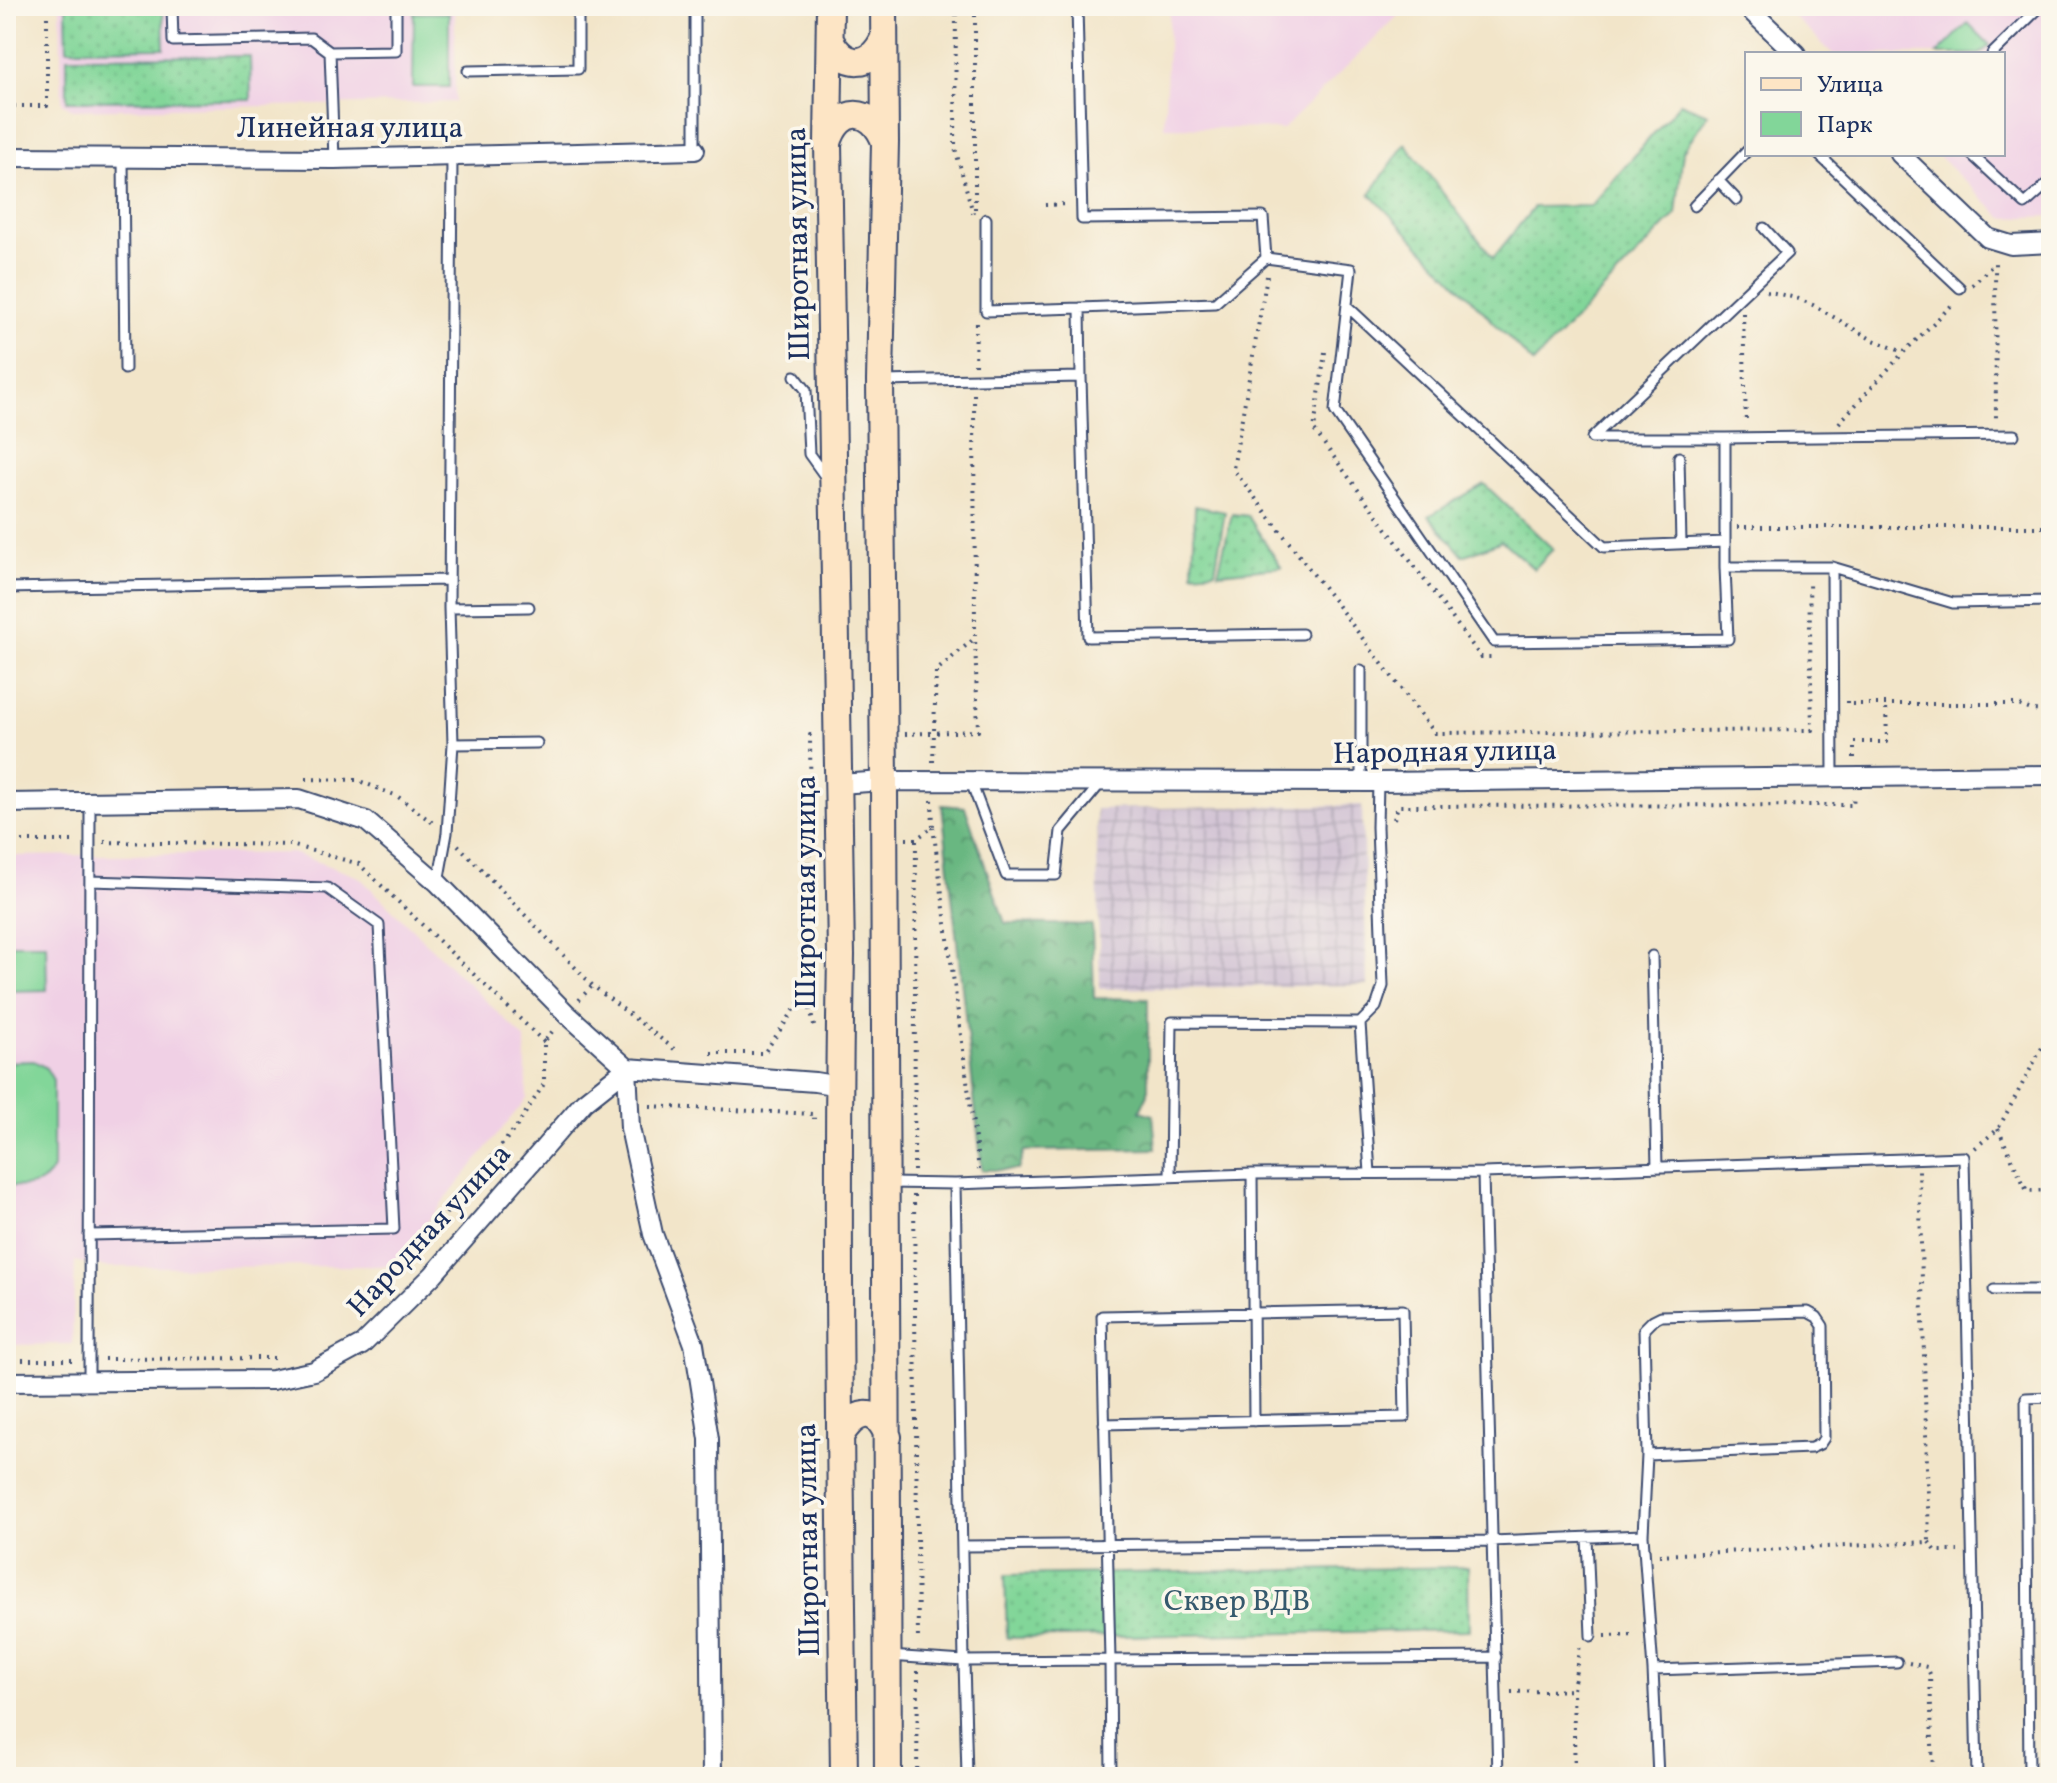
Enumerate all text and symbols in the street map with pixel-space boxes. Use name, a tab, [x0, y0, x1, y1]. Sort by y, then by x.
legend	[1745, 52, 2005, 156]
text: Улица	[1817, 69, 1884, 103]
street label: Линейная улица	[237, 108, 463, 150]
text: Парк	[1817, 109, 1873, 143]
street label: Широтная улица	[776, 127, 822, 361]
street label: Народная улица	[1333, 730, 1557, 776]
street label: Широтная улица	[786, 775, 828, 1009]
street label: Народная улица	[338, 1135, 522, 1327]
street label: Широтная улица	[786, 1423, 832, 1657]
park label: Сквер ВДВ	[1164, 1581, 1310, 1623]

